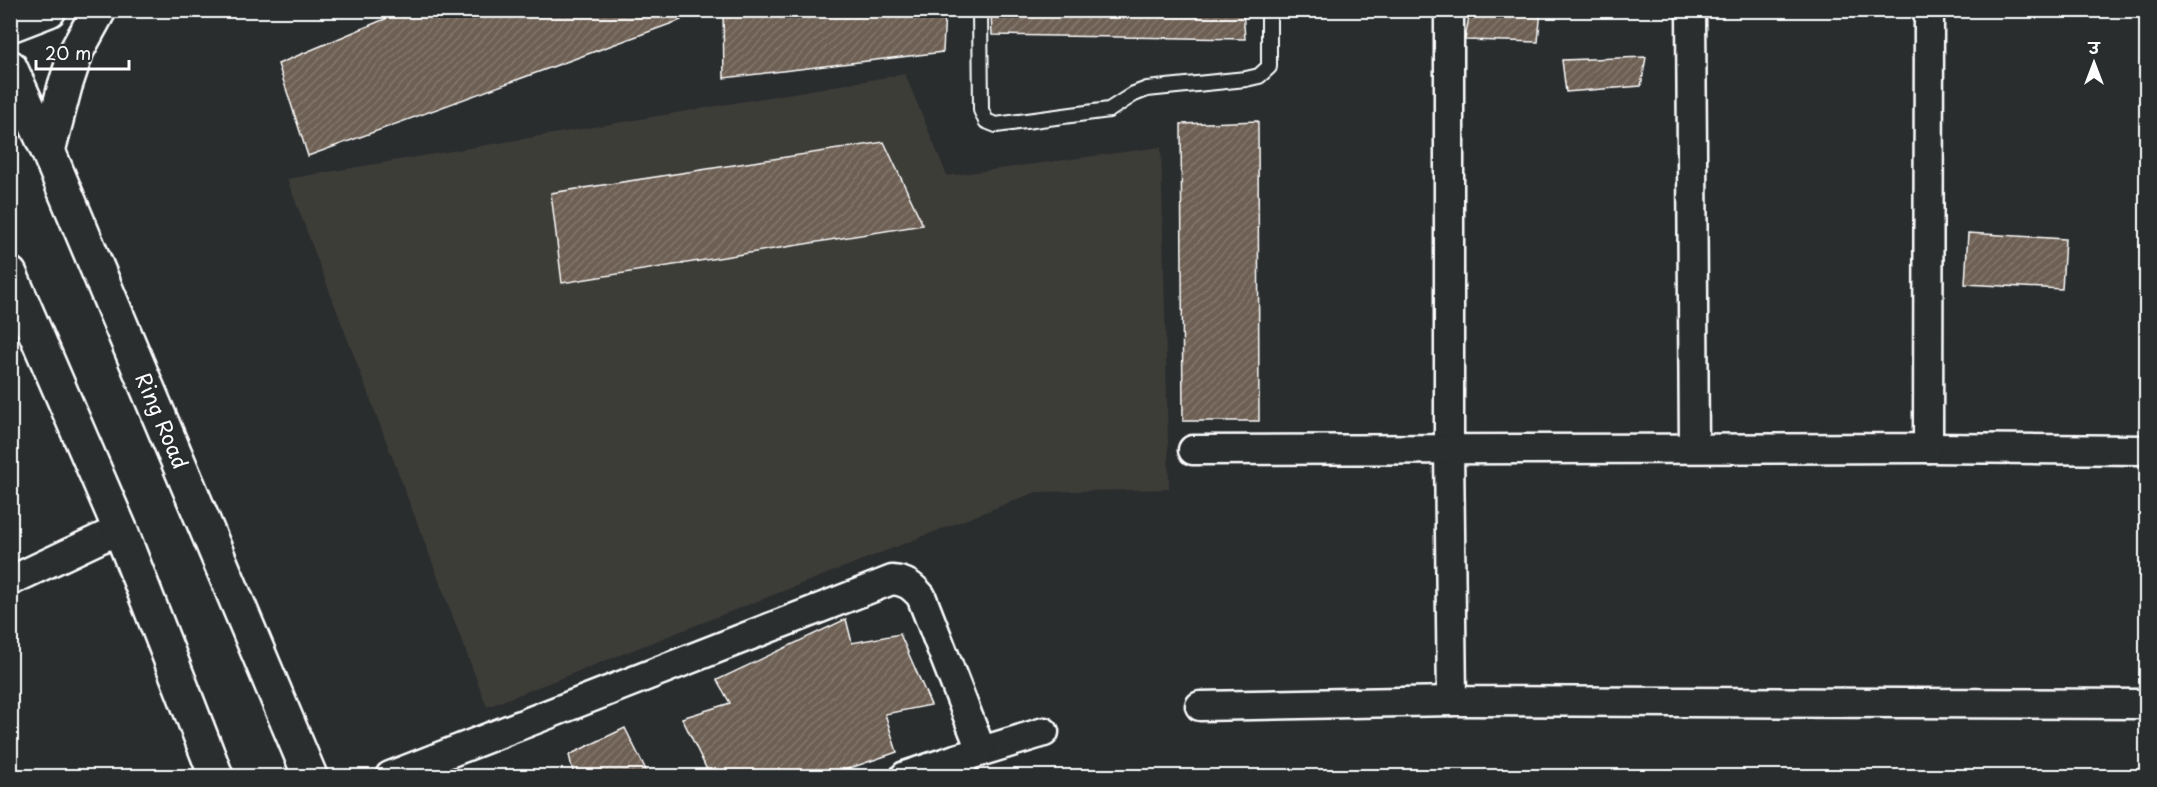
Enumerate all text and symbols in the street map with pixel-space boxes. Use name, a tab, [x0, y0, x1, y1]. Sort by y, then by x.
scale bar	[36, 33, 129, 71]
north arrow	[2064, 33, 2124, 93]
text: उ	[2087, 35, 2101, 59]
text: 20 m	[45, 39, 91, 66]
street label: Ring Road	[128, 367, 198, 473]

